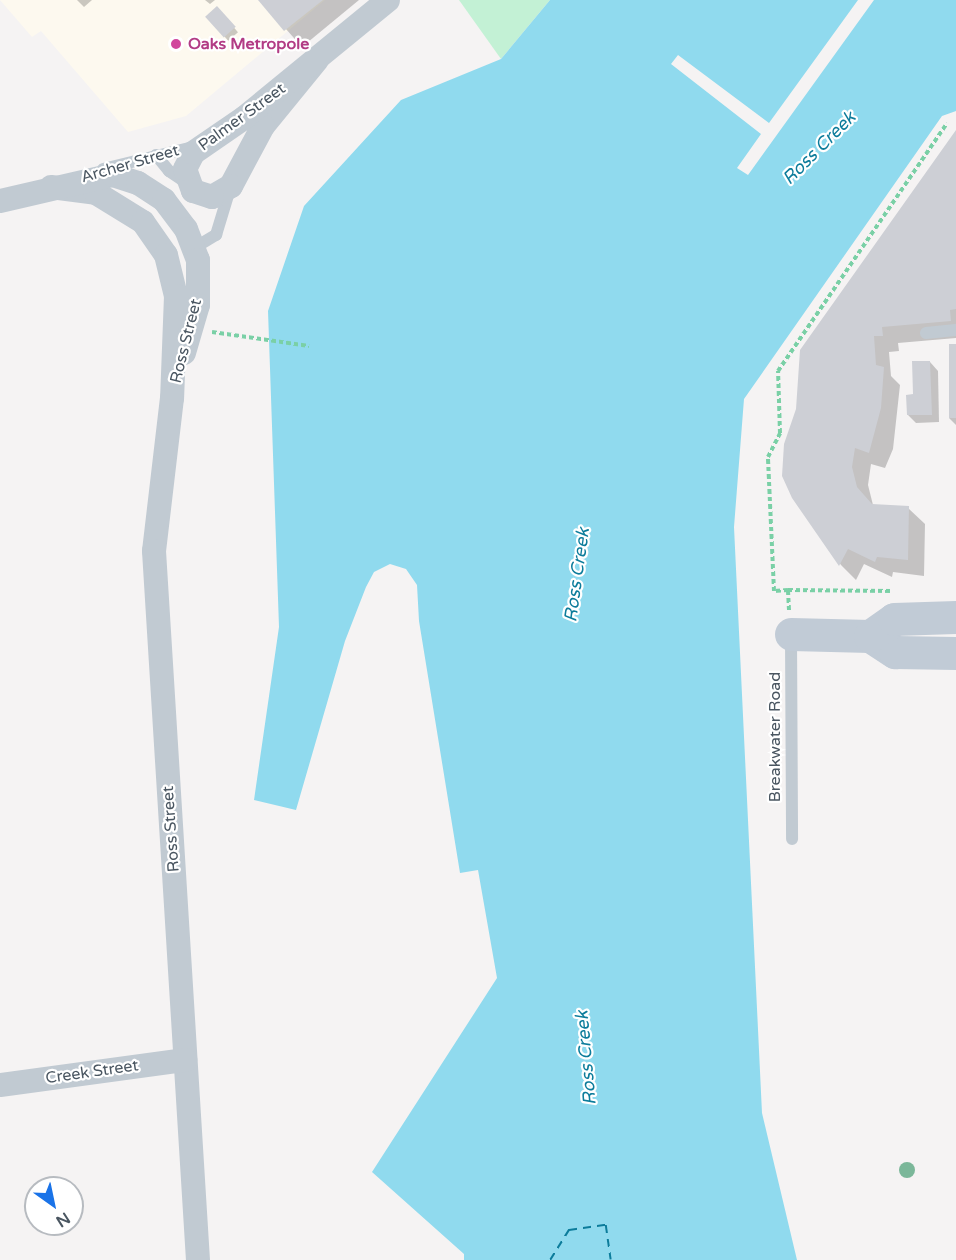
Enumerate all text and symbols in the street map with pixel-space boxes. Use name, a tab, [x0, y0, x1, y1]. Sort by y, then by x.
place label: Oaks Metropole	[188, 34, 309, 54]
marker: Oaks Metropole	[169, 37, 183, 51]
street label: Palmer Street	[195, 79, 289, 155]
water label: Ross Creek	[778, 107, 860, 189]
street label: Archer Street	[79, 141, 181, 187]
street label: Ross Street	[166, 297, 206, 385]
water label: Ross Creek	[560, 527, 594, 623]
street label: Breakwater Road	[765, 672, 785, 802]
street label: Ross Street	[158, 785, 184, 873]
water label: Ross Creek	[571, 1010, 601, 1106]
street label: Creek Street	[44, 1056, 140, 1088]
north arrow	[24, 1176, 84, 1236]
text: N	[52, 1208, 74, 1231]

